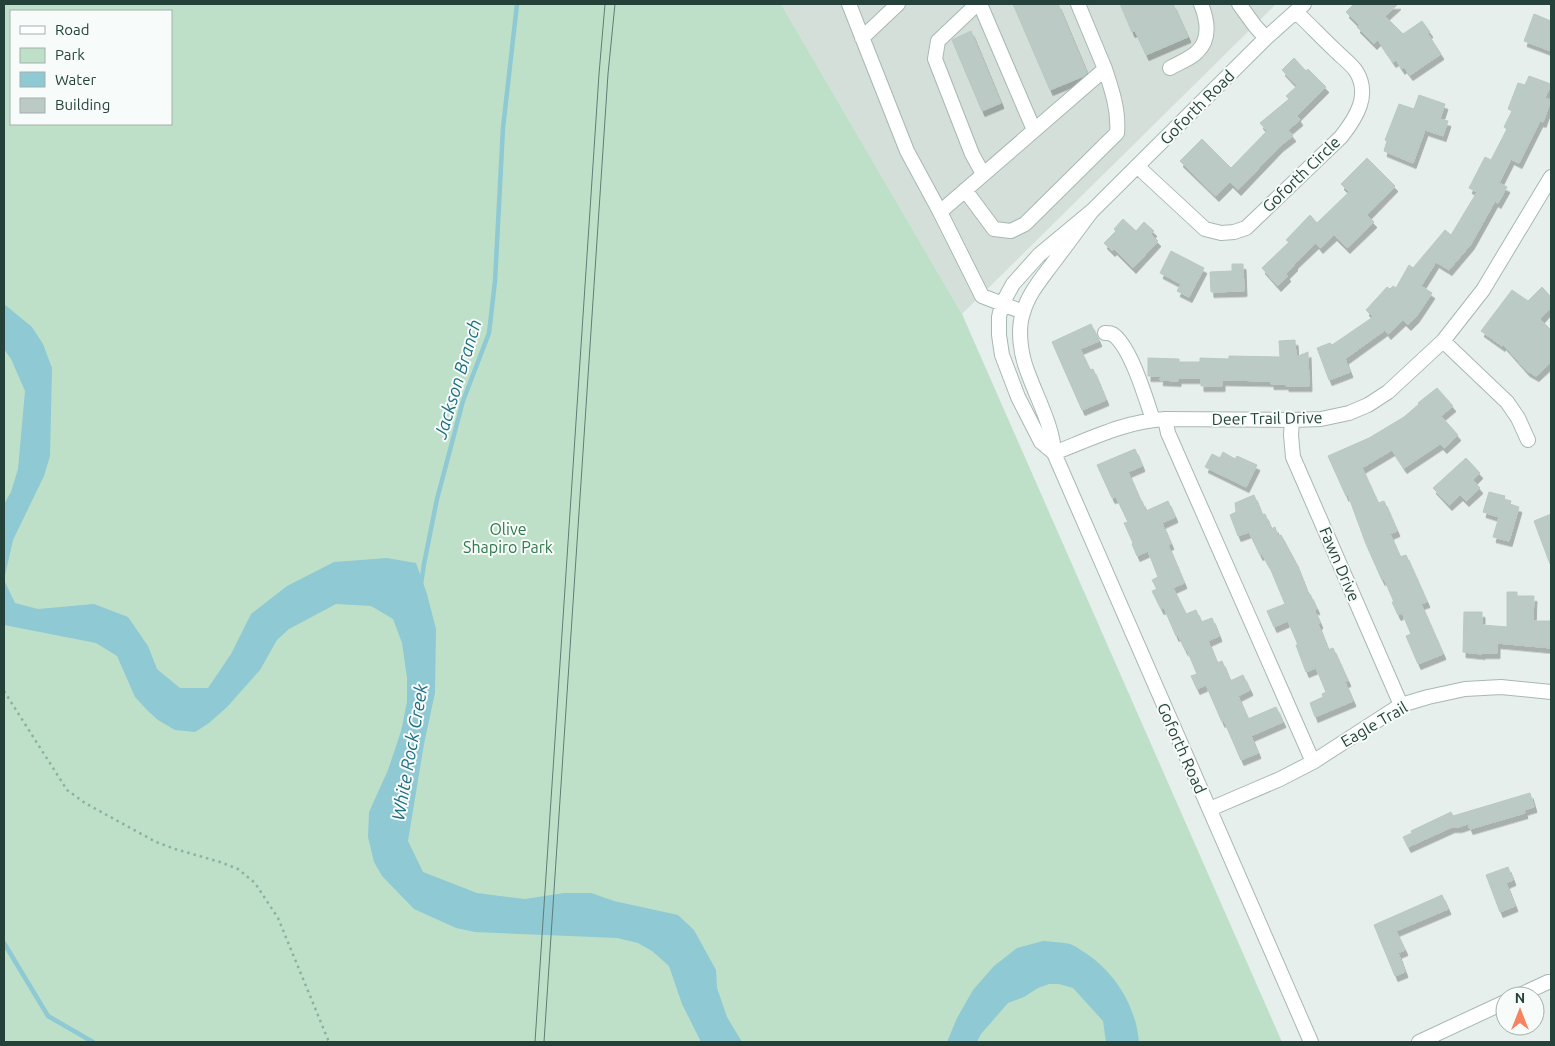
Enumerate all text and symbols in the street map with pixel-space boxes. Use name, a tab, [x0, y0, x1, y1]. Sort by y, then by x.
legend	[10, 10, 172, 125]
text: Road	[55, 21, 90, 38]
text: Park	[55, 46, 85, 63]
street label: Goforth Road	[1156, 66, 1238, 148]
text: Water	[55, 71, 96, 88]
text: Building	[55, 96, 110, 113]
street label: Goforth Circle	[1259, 133, 1343, 215]
water label: Jackson Branch	[429, 317, 485, 442]
street label: Deer Trail Drive	[1211, 408, 1323, 428]
park label: Olive Shapiro Park	[463, 520, 553, 556]
street label: Fawn Drive	[1316, 524, 1364, 604]
water label: White Rock Creek	[387, 681, 431, 822]
street label: Eagle Trail	[1338, 698, 1410, 750]
street label: Goforth Road	[1154, 700, 1210, 796]
north arrow	[1495, 986, 1545, 1036]
text: N	[1515, 990, 1525, 1006]

